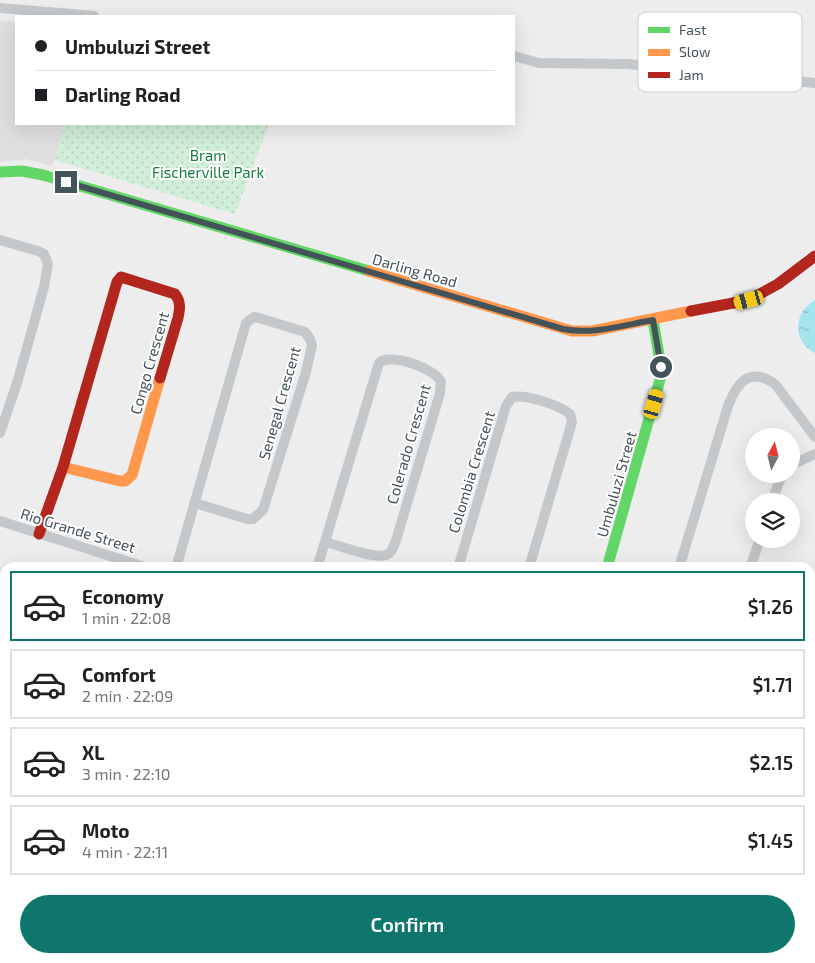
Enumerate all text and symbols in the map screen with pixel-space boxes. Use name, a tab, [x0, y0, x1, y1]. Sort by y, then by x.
legend	[638, 12, 802, 92]
text: Fast	[679, 21, 706, 38]
text: Umbuluzi Street	[65, 35, 210, 58]
text: Slow	[679, 43, 711, 60]
text: Jam	[679, 66, 704, 83]
text: Darling Road	[65, 83, 181, 106]
park label: Bram Fischerville Park	[152, 146, 264, 181]
route end	[55, 171, 77, 193]
street label: Darling Road	[371, 249, 459, 291]
car	[732, 289, 765, 311]
street label: Congo Crescent	[126, 309, 172, 416]
street label: Senegal Crescent	[254, 344, 304, 462]
route start	[650, 356, 672, 378]
street label: Colerado Crescent	[382, 382, 434, 506]
car	[642, 388, 665, 420]
street label: Colombia Crescent	[444, 408, 498, 535]
north arrow	[745, 428, 800, 482]
map controls	[745, 428, 800, 548]
street label: Umbuluzi Street	[592, 429, 640, 539]
button: layers	[745, 493, 800, 548]
street label: Rio Grande Street	[19, 504, 138, 556]
icon: car	[22, 584, 67, 629]
text: Economy	[82, 585, 164, 608]
text: $1.26	[748, 595, 793, 618]
text: 1 min · 22:08	[82, 608, 171, 627]
icon: car	[22, 662, 67, 707]
text: Comfort	[82, 663, 156, 686]
text: $1.71	[752, 673, 793, 696]
text: 2 min · 22:09	[82, 686, 173, 705]
icon: car	[22, 740, 67, 785]
text: XL	[82, 741, 104, 764]
text: $2.15	[749, 751, 793, 774]
text: 3 min · 22:10	[82, 764, 170, 783]
icon: car	[22, 818, 67, 863]
text: Moto	[82, 819, 130, 842]
text: $1.45	[747, 829, 793, 852]
text: 4 min · 22:11	[82, 842, 168, 861]
button: Confirm	[20, 895, 795, 953]

